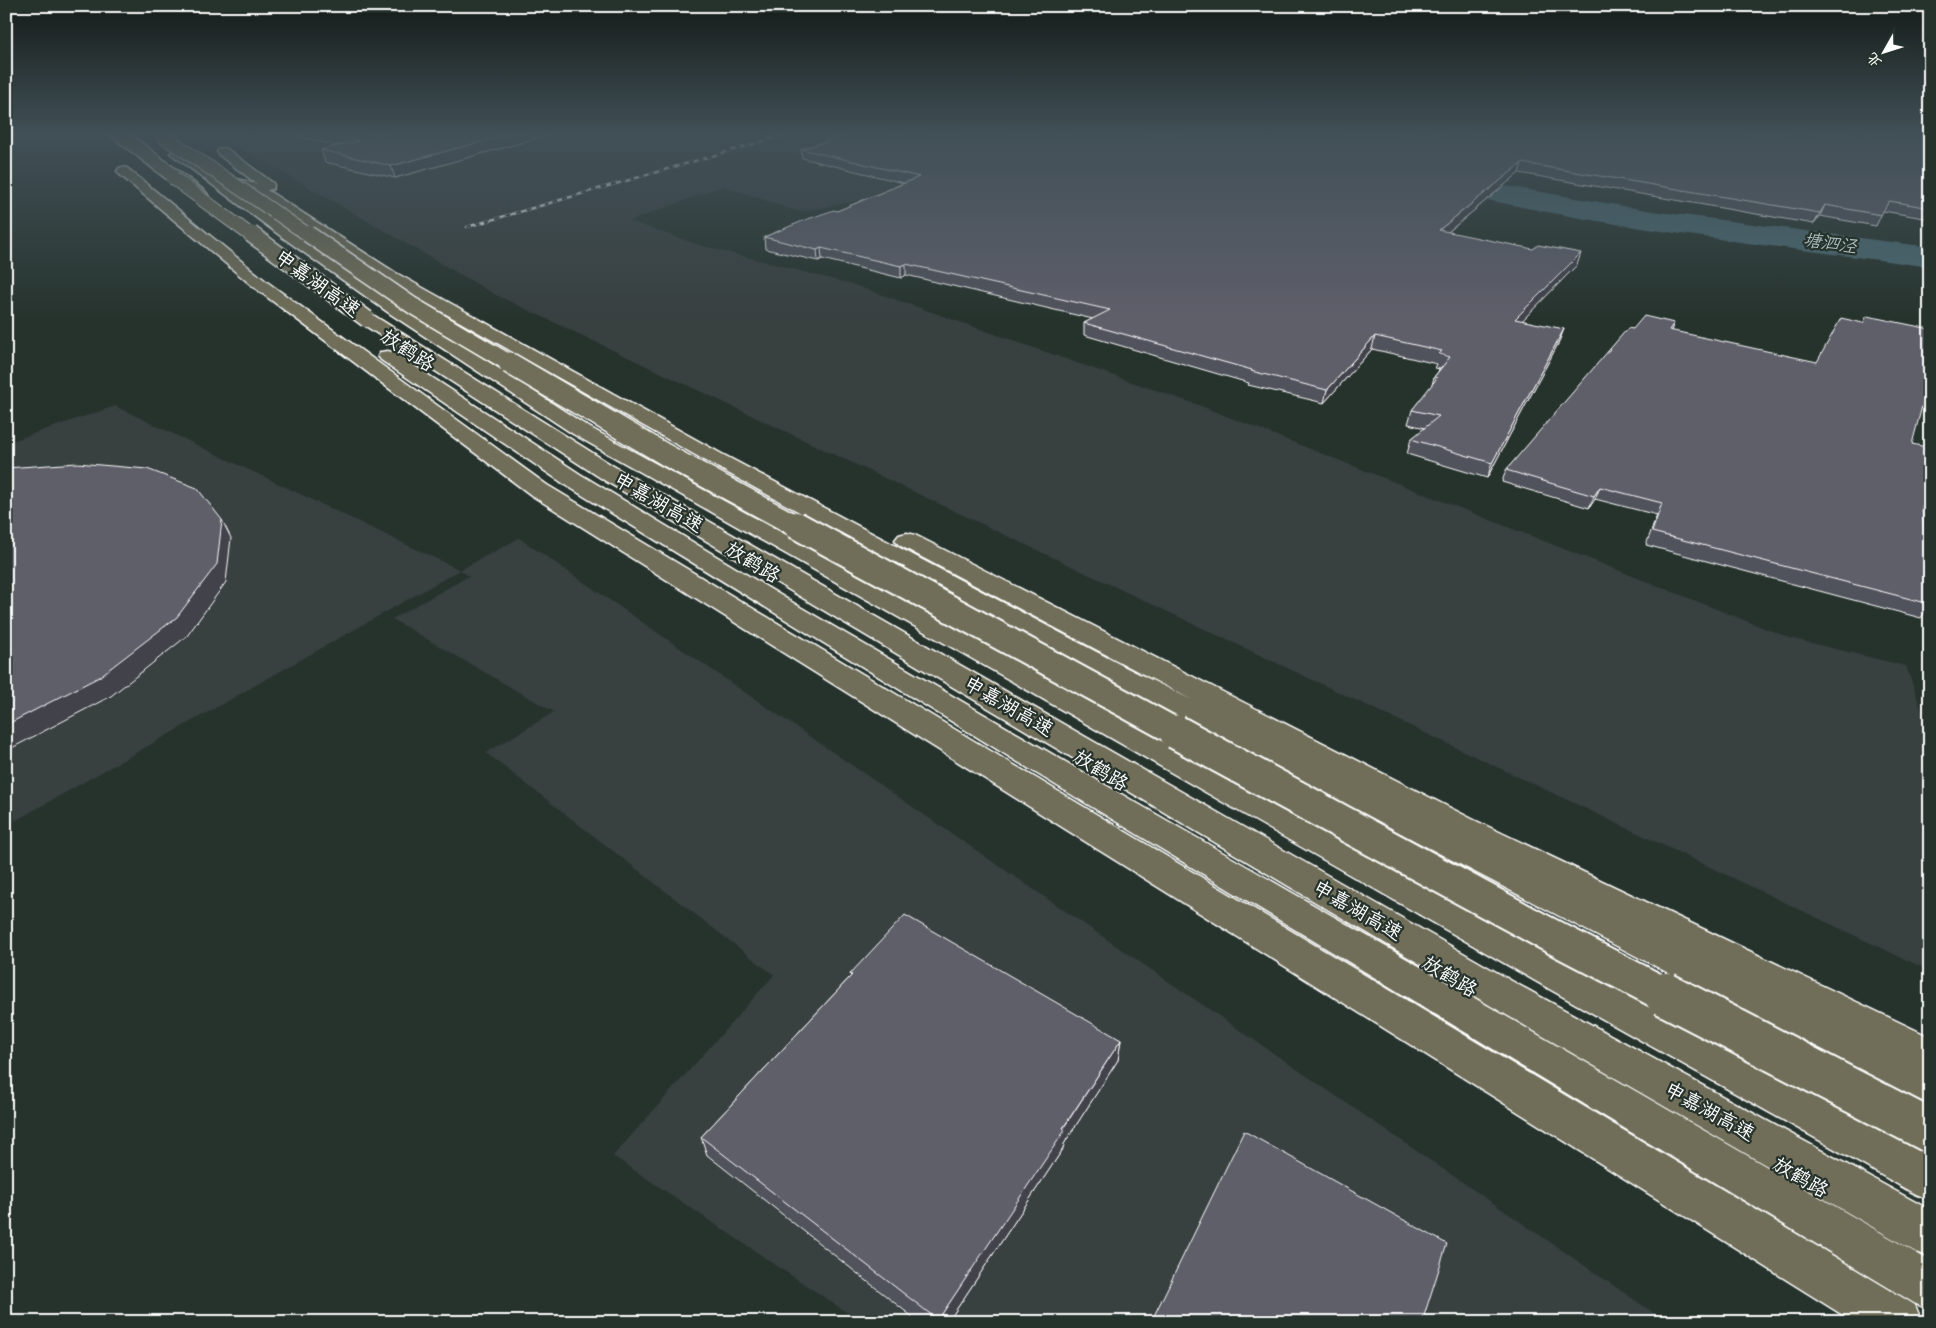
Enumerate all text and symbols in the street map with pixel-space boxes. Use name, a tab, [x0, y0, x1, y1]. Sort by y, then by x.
north arrow	[1858, 28, 1908, 78]
text: 北	[1863, 47, 1888, 71]
water label: 塘泗泾	[1801, 229, 1859, 262]
street label: 申嘉湖高速	[268, 245, 365, 326]
street label: 放鹤路	[374, 324, 440, 381]
street label: 申嘉湖高速	[607, 467, 708, 542]
street label: 放鹤路	[719, 537, 785, 593]
street label: 申嘉湖高速	[957, 671, 1058, 746]
street label: 放鹤路	[1067, 745, 1133, 801]
street label: 申嘉湖高速	[1306, 875, 1407, 950]
street label: 放鹤路	[1416, 951, 1482, 1007]
street label: 申嘉湖高速	[1658, 1077, 1759, 1150]
street label: 放鹤路	[1767, 1152, 1833, 1207]

